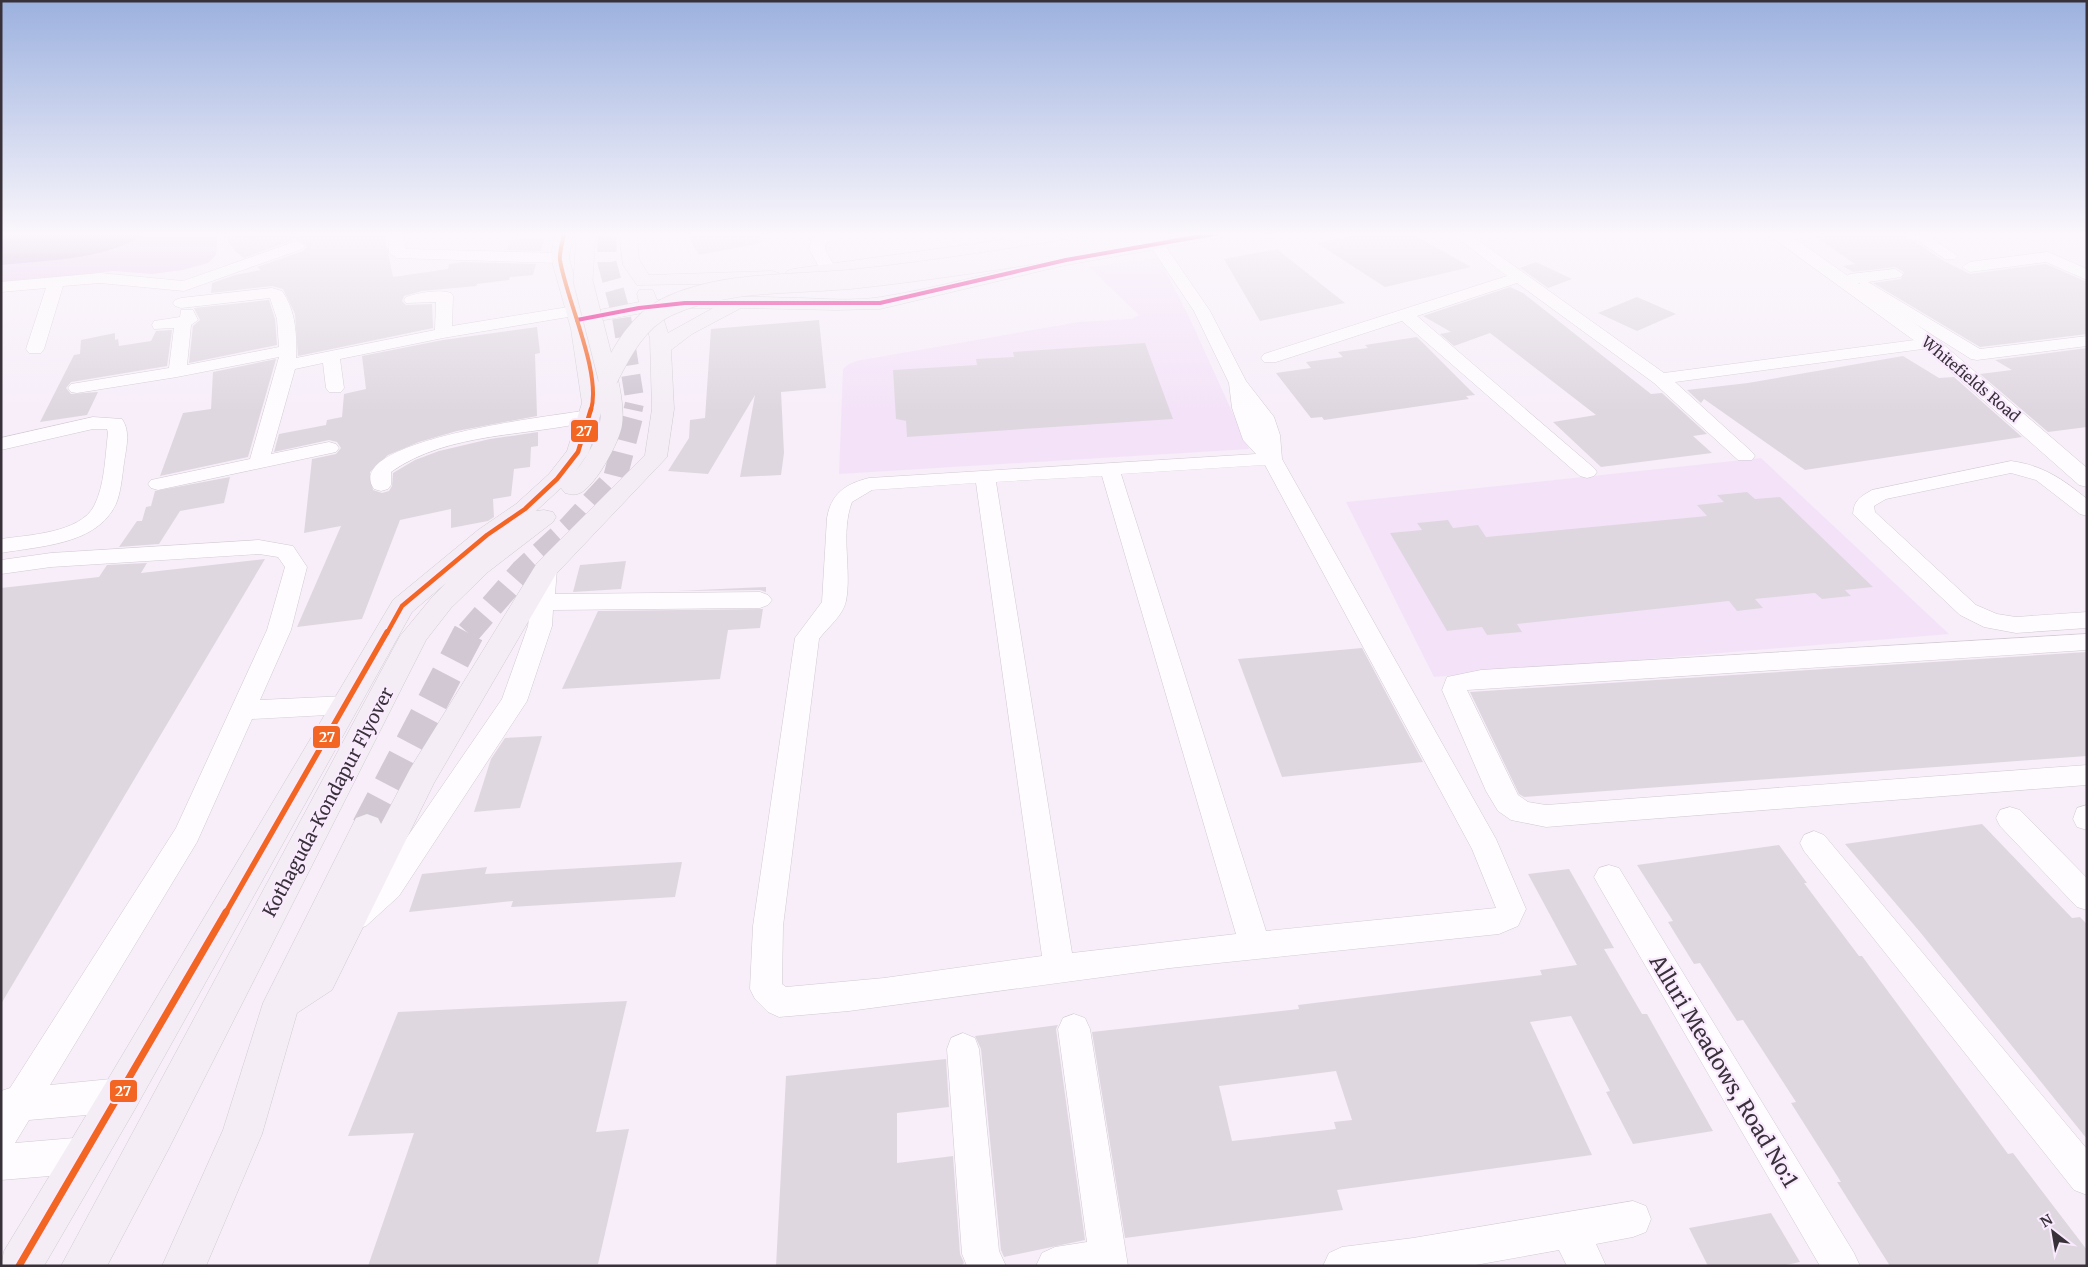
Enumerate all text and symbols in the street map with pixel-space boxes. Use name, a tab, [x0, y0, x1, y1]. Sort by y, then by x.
street label: Whitefields Road	[1917, 332, 2024, 426]
line badge: 27	[570, 419, 599, 443]
text: 27	[576, 422, 592, 440]
street label: Kothaguda-Kondapur Flyover	[258, 683, 398, 921]
line badge: 27	[312, 725, 341, 749]
text: 27	[319, 728, 335, 746]
street label: Alluri Meadows, Road No:1	[1643, 949, 1804, 1192]
line badge: 27	[109, 1079, 138, 1103]
text: 27	[115, 1082, 131, 1100]
north arrow	[2028, 1207, 2078, 1257]
text: N	[2037, 1210, 2056, 1231]

